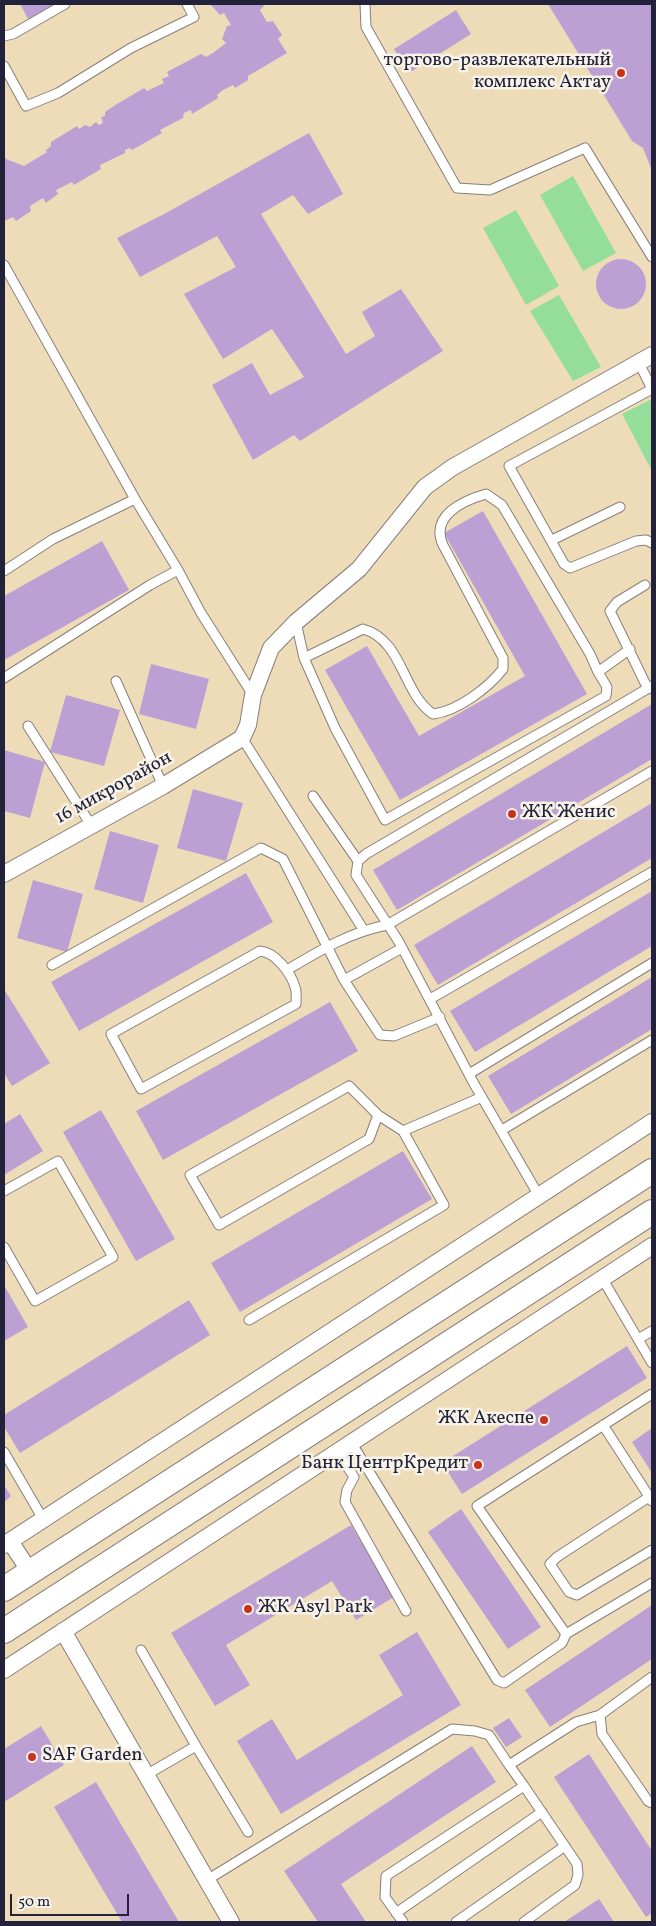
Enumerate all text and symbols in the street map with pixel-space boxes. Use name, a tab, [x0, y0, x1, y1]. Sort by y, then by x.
place label: торгово-развлекательный комплекс Актау	[383, 51, 611, 95]
marker: торгово-развлекательный комплекс Актау	[615, 67, 627, 79]
street label: 16 микрорайон	[52, 747, 176, 831]
place label: ЖК Женис	[522, 803, 615, 825]
marker: ЖК Женис	[506, 808, 518, 820]
place label: ЖК Акеспе	[438, 1409, 534, 1431]
marker: ЖК Акеспе	[538, 1414, 550, 1426]
place label: Банк ЦентрКредит	[301, 1454, 468, 1476]
marker: Банк ЦентрКредит	[472, 1459, 484, 1471]
place label: ЖК Asyl Park	[258, 1598, 373, 1620]
marker: ЖК Asyl Park	[242, 1603, 254, 1615]
place label: SAF Garden	[42, 1746, 143, 1768]
marker: SAF Garden	[26, 1751, 38, 1763]
scale bar	[12, 1884, 131, 1916]
text: 50 m	[18, 1892, 50, 1913]

